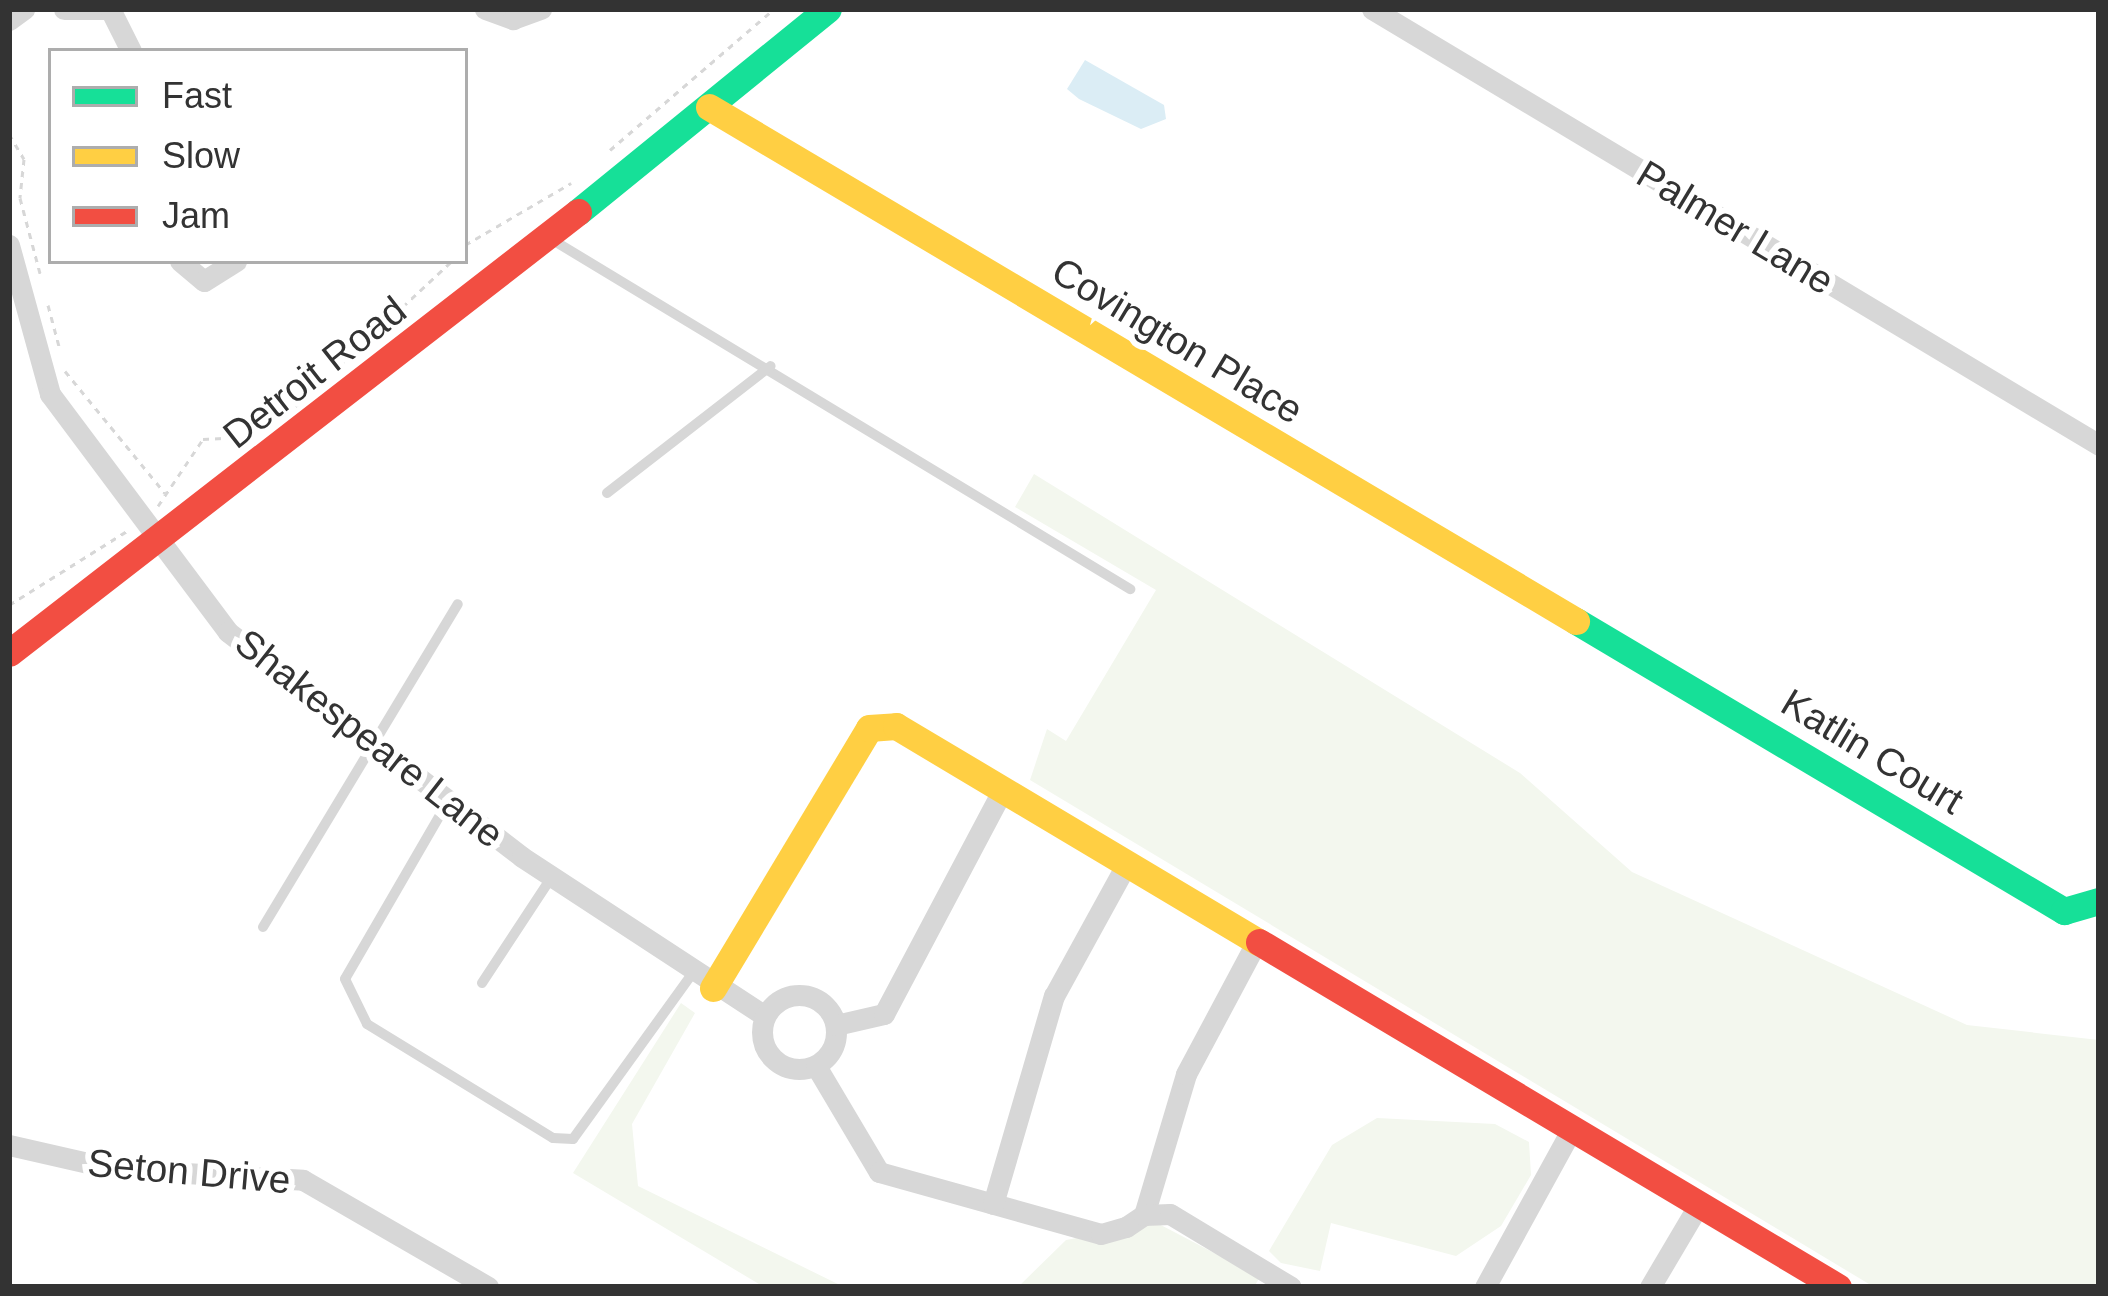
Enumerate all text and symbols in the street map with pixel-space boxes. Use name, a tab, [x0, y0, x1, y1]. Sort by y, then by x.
legend	[48, 48, 468, 264]
text: Fast	[162, 75, 232, 116]
text: Slow	[162, 135, 240, 176]
street label: Palmer Lane	[1628, 151, 1842, 305]
text: Jam	[162, 195, 230, 236]
street label: Covington Place	[1043, 248, 1311, 434]
street label: Detroit Road	[214, 287, 416, 459]
street label: Shakespeare Lane	[226, 620, 512, 858]
street label: Katlin Court	[1773, 679, 1971, 825]
street label: Seton Drive	[85, 1140, 293, 1204]

